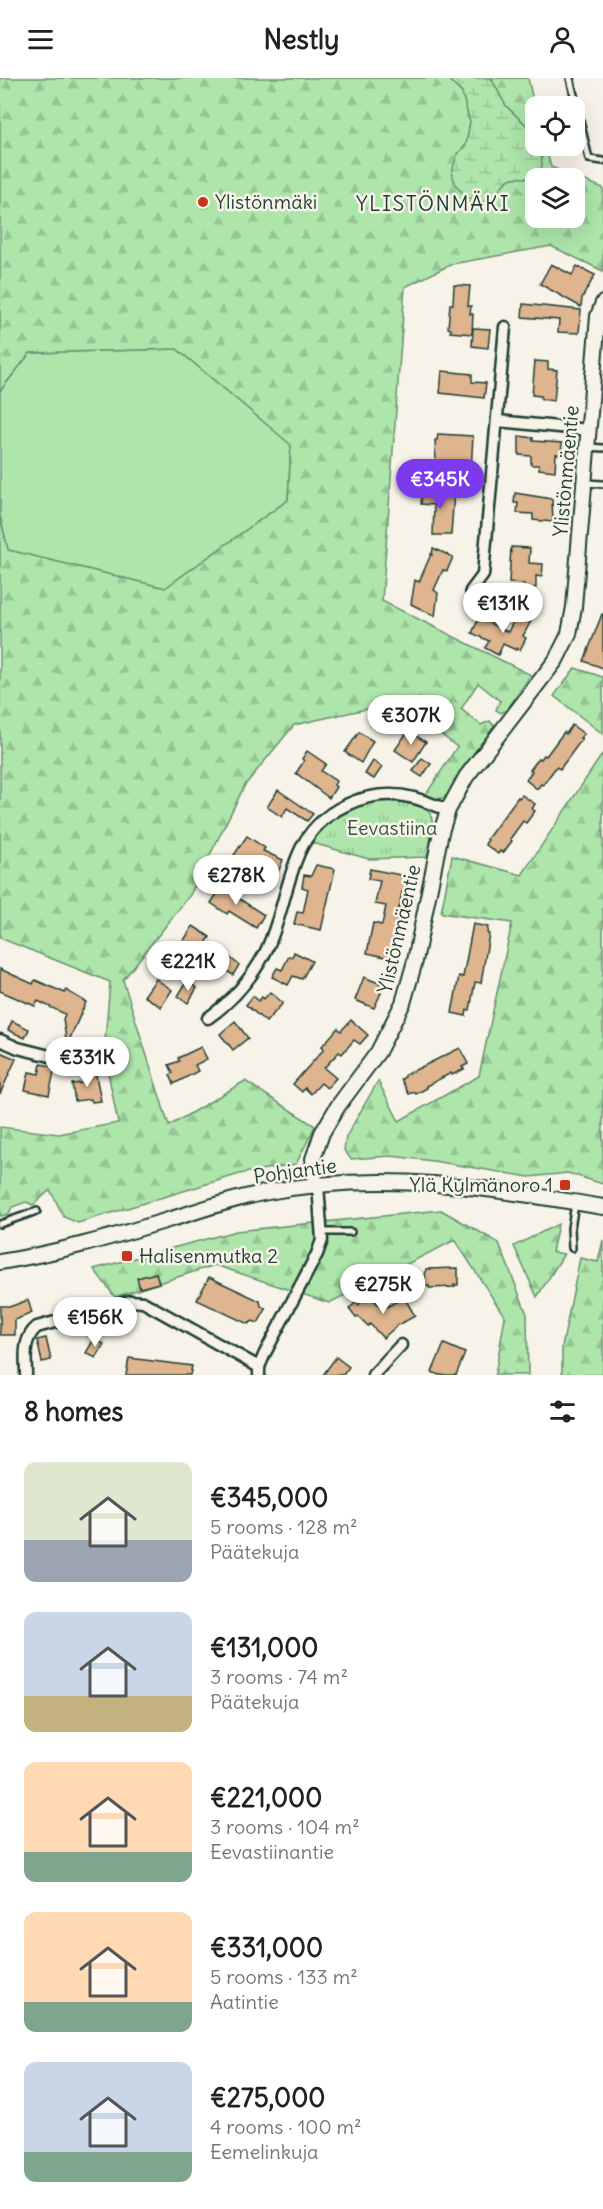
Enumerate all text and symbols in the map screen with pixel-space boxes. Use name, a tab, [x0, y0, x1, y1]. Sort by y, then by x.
text: Nestly	[264, 22, 339, 56]
icon: menu	[24, 23, 57, 56]
icon: person	[546, 23, 579, 56]
map controls	[525, 96, 585, 228]
button: locate	[525, 96, 585, 156]
button: layers	[525, 168, 585, 228]
place label: Ylistönmäki	[215, 189, 317, 214]
district label: YLISTÖNMÄKI	[356, 190, 510, 217]
marker: Ylistönmäki	[196, 195, 210, 209]
street label: Ylistönmäentie	[547, 404, 584, 538]
pin: €345K	[398, 459, 482, 510]
text: €345K	[410, 466, 470, 491]
pin: €131K	[461, 583, 545, 634]
text: €131K	[477, 590, 529, 615]
pin: €307K	[369, 695, 453, 746]
text: €307K	[381, 702, 441, 727]
park label: Eevastiina	[347, 815, 437, 840]
pin: €278K	[194, 855, 278, 906]
text: €278K	[207, 862, 265, 887]
street label: Ylistönmäentie	[372, 862, 426, 996]
pin: €221K	[146, 941, 230, 992]
text: €221K	[160, 948, 216, 973]
pin: €331K	[45, 1037, 129, 1088]
text: €331K	[59, 1044, 115, 1069]
street label: Pohjantie	[252, 1152, 338, 1189]
place label: Ylä Kylmänoro 1	[410, 1172, 553, 1197]
marker: Ylä Kylmänoro 1	[558, 1178, 572, 1192]
place label: Halisenmutka 2	[139, 1243, 278, 1268]
marker: Halisenmutka 2	[120, 1249, 134, 1263]
pin: €275K	[341, 1264, 425, 1315]
text: €275K	[354, 1271, 412, 1296]
pin: €156K	[53, 1297, 137, 1348]
text: €156K	[67, 1304, 123, 1329]
text: 8 homes	[24, 1395, 123, 1428]
icon: filters	[546, 1395, 579, 1428]
text: €345,000	[210, 1481, 328, 1514]
icon: home	[72, 1486, 144, 1558]
text: 5 rooms · 128 m²	[210, 1514, 358, 1539]
text: Päätekuja	[210, 1539, 299, 1564]
text: €131,000	[210, 1631, 318, 1664]
icon: home	[72, 1636, 144, 1708]
text: 3 rooms · 74 m²	[210, 1664, 348, 1689]
text: Päätekuja	[210, 1689, 299, 1714]
text: €221,000	[210, 1781, 322, 1814]
icon: home	[72, 1786, 144, 1858]
text: 3 rooms · 104 m²	[210, 1814, 360, 1839]
text: Eevastiinantie	[210, 1839, 334, 1864]
text: €331,000	[210, 1931, 323, 1964]
icon: home	[72, 1936, 144, 2008]
text: 5 rooms · 133 m²	[210, 1964, 358, 1989]
text: Aatintie	[210, 1989, 279, 2014]
text: €275,000	[210, 2081, 325, 2114]
icon: home	[72, 2086, 144, 2158]
text: 4 rooms · 100 m²	[210, 2114, 361, 2139]
text: Eemelinkuja	[210, 2139, 319, 2164]

